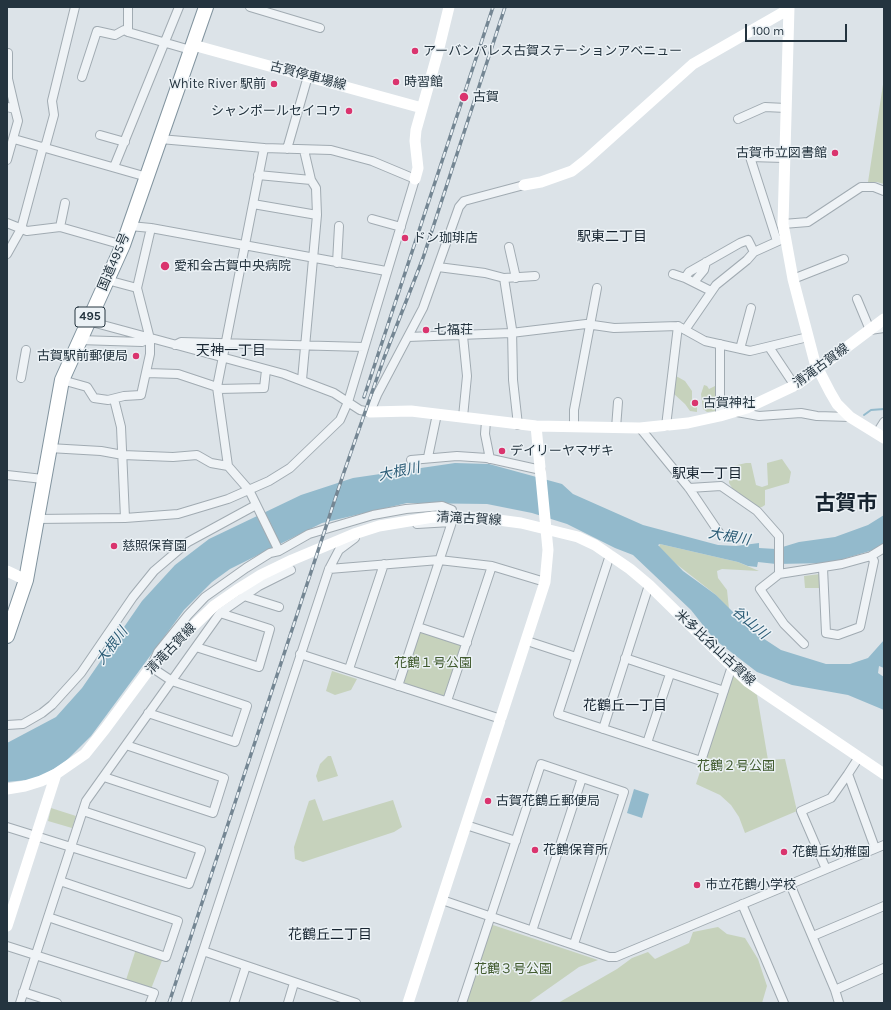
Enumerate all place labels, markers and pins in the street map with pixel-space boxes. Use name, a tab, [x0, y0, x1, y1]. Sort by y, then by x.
place label: アーバンパレス古賀ステーションアベニュー	[423, 43, 682, 59]
marker: アーバンパレス古賀ステーションアベニュー	[410, 46, 420, 56]
place label: 時習館	[404, 74, 443, 90]
place label: White River 駅前	[169, 76, 266, 92]
marker: 時習館	[391, 77, 401, 87]
marker: White River 駅前	[269, 79, 279, 89]
place label: 古賀	[473, 89, 499, 105]
marker: 古賀	[458, 91, 470, 103]
place label: シャンポールセイコウ	[211, 103, 341, 119]
marker: シャンポールセイコウ	[344, 106, 354, 116]
place label: 古賀市立図書館	[736, 145, 827, 161]
marker: 古賀市立図書館	[830, 148, 840, 158]
place label: ドン珈琲店	[413, 230, 478, 246]
marker: ドン珈琲店	[400, 233, 410, 243]
place label: 愛和会古賀中央病院	[174, 258, 291, 274]
marker: 愛和会古賀中央病院	[159, 260, 171, 272]
place label: 七福荘	[434, 322, 473, 338]
marker: 七福荘	[421, 325, 431, 335]
place label: 古賀駅前郵便局	[37, 348, 128, 364]
marker: 古賀駅前郵便局	[131, 351, 141, 361]
place label: 古賀神社	[703, 395, 755, 411]
marker: 古賀神社	[690, 398, 700, 408]
place label: デイリーヤマザキ	[510, 443, 614, 459]
marker: デイリーヤマザキ	[497, 446, 507, 456]
place label: 慈照保育園	[122, 538, 187, 554]
marker: 慈照保育園	[109, 541, 119, 551]
place label: 古賀花鶴丘郵便局	[496, 793, 600, 809]
marker: 古賀花鶴丘郵便局	[483, 796, 493, 806]
place label: 花鶴保育所	[543, 842, 608, 858]
place label: 花鶴丘幼稚園	[792, 844, 870, 860]
marker: 花鶴保育所	[530, 845, 540, 855]
marker: 花鶴丘幼稚園	[779, 847, 789, 857]
place label: 市立花鶴小学校	[705, 877, 796, 893]
marker: 市立花鶴小学校	[692, 880, 702, 890]

